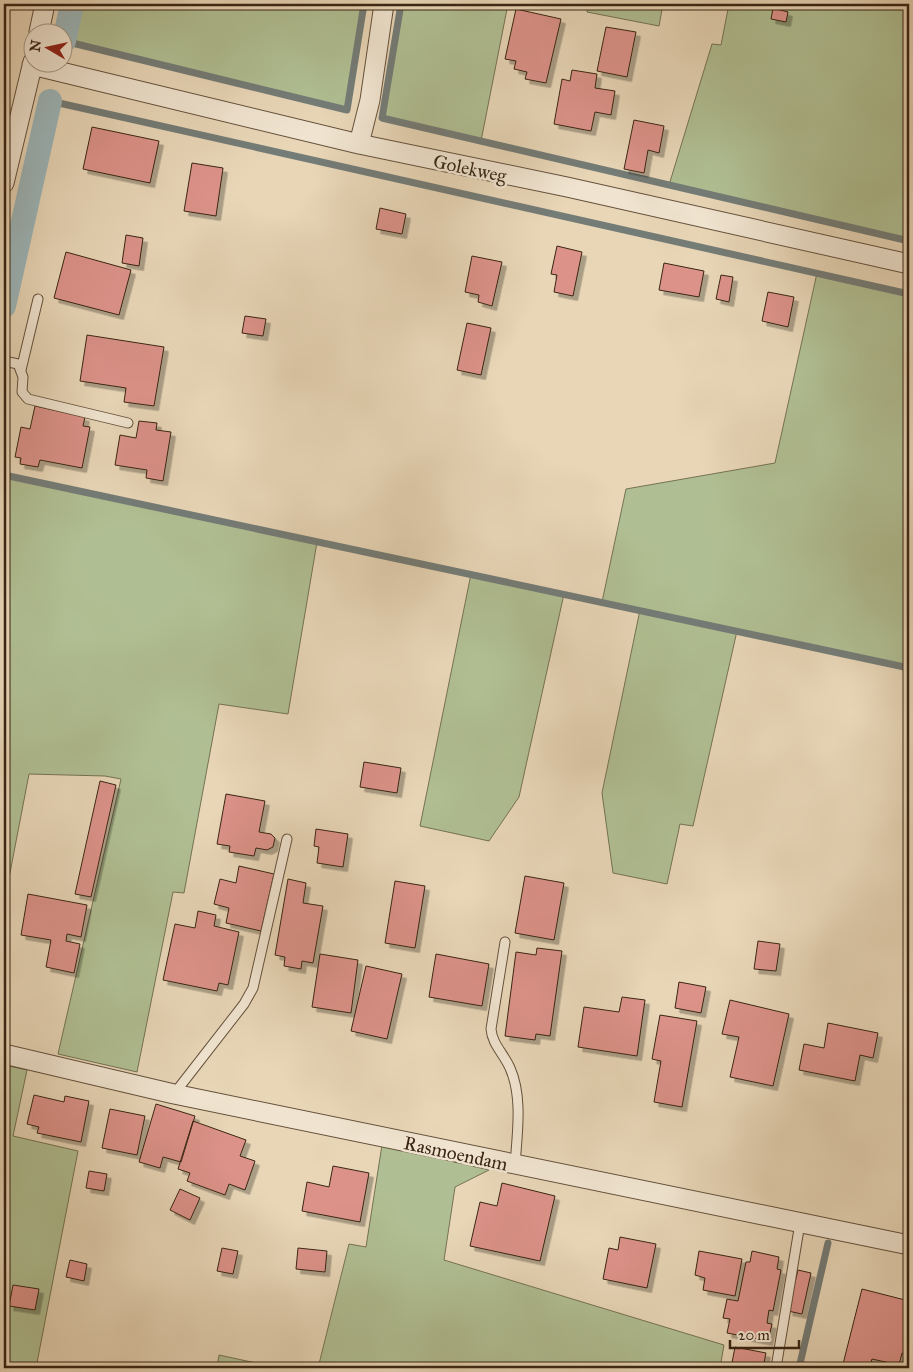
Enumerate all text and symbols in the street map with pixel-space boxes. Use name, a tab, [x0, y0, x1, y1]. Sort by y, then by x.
north arrow	[22, 22, 72, 72]
text: N	[26, 39, 45, 53]
street label: Golekweg	[431, 150, 509, 188]
street label: Rasmoendam	[402, 1131, 510, 1176]
scale bar	[730, 1317, 799, 1349]
text: 20 m	[738, 1326, 770, 1344]

